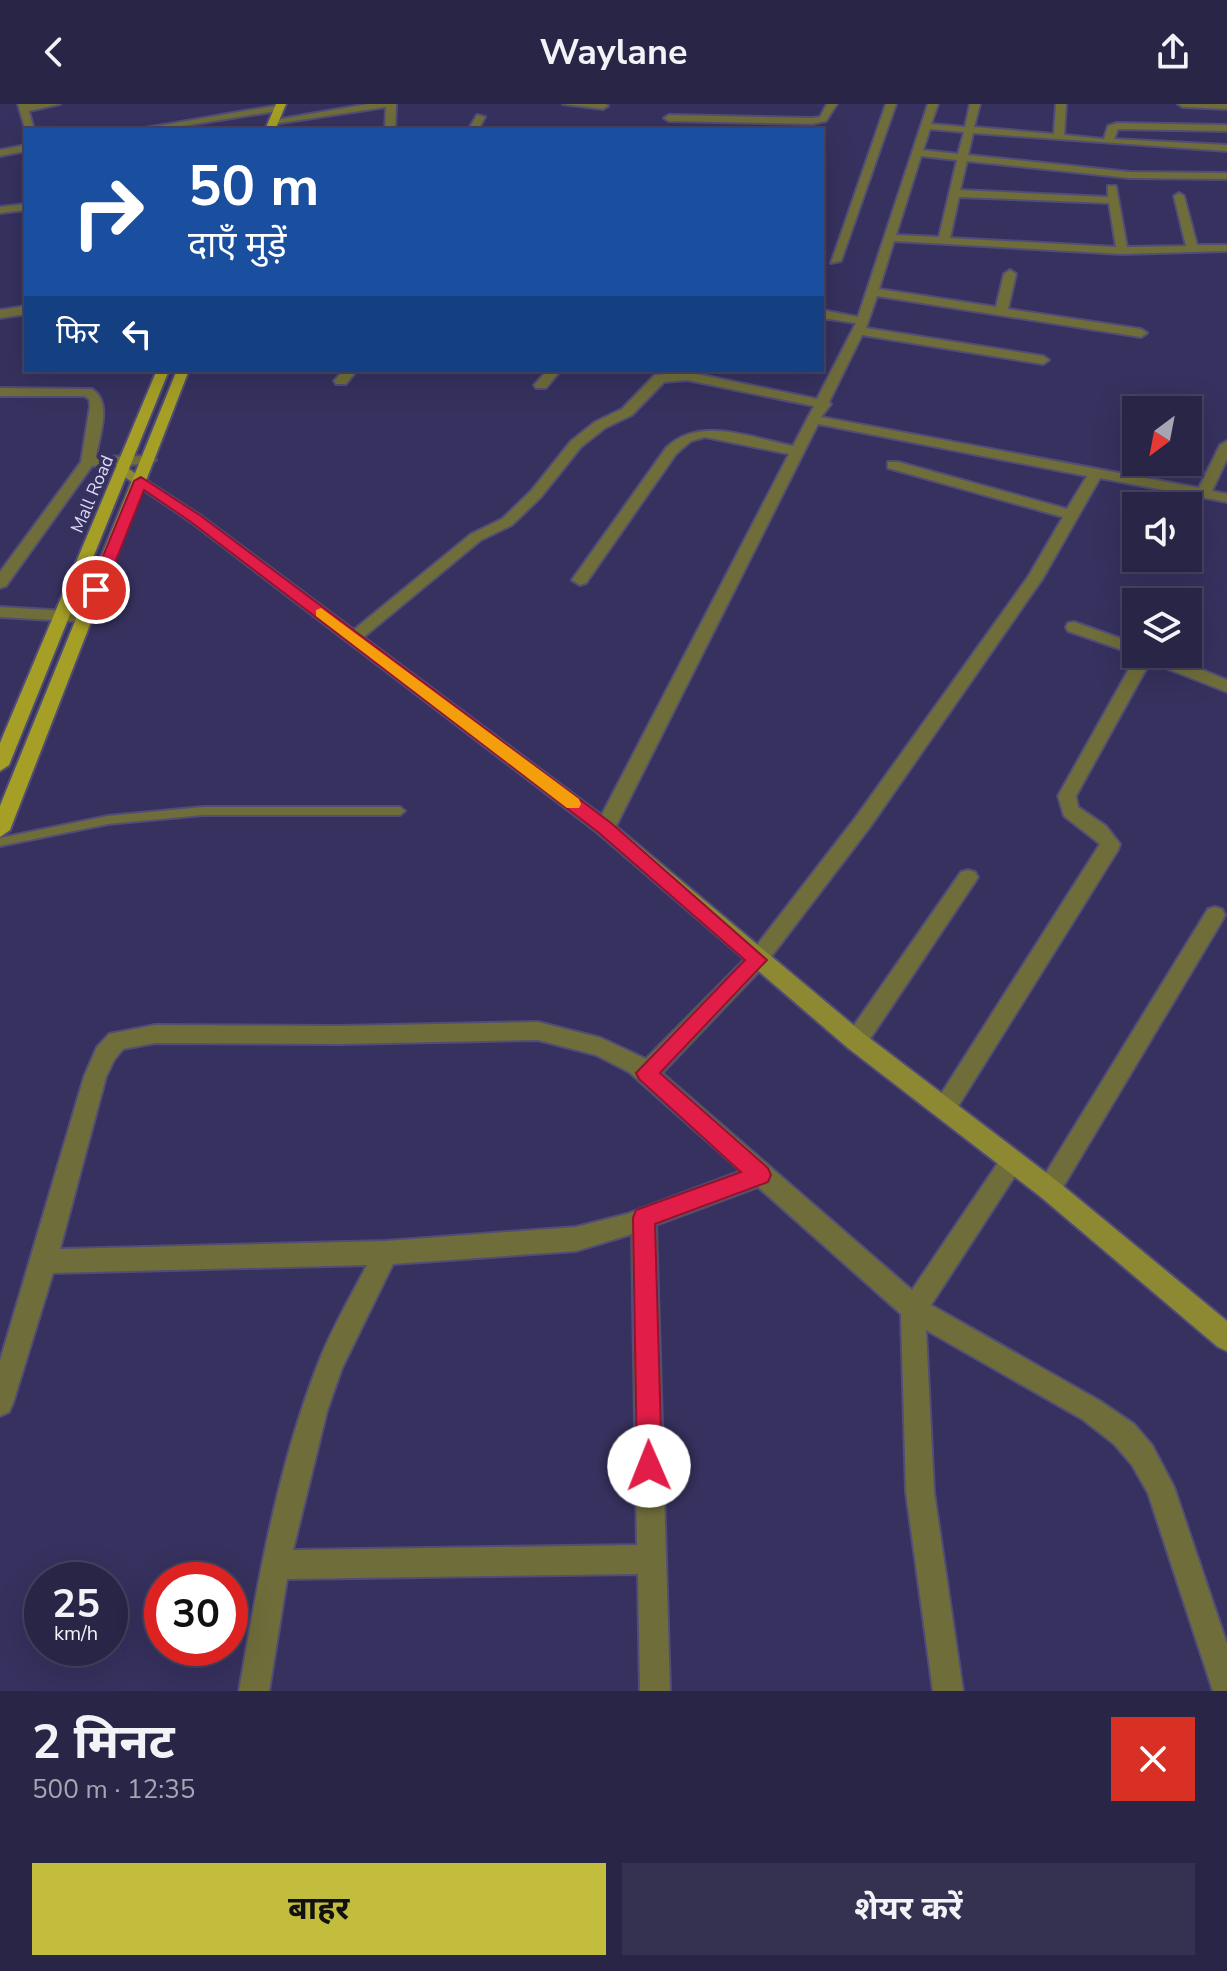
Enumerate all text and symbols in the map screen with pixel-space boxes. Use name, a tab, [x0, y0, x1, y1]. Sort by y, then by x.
text: Waylane	[539, 28, 688, 77]
icon: back	[32, 30, 76, 74]
icon: share	[1151, 30, 1195, 74]
text: 50 m	[188, 148, 319, 225]
icon: right	[56, 160, 160, 264]
text: दाएँ मुड़ें	[188, 221, 286, 270]
icon: left	[115, 312, 159, 356]
text: फिर	[56, 313, 99, 354]
north arrow	[1122, 396, 1202, 476]
map controls	[1122, 396, 1202, 668]
street label: Mall Road	[65, 452, 119, 536]
button: sound	[1122, 492, 1202, 572]
pin	[62, 556, 130, 624]
icon: arrive	[74, 568, 118, 612]
button: layers	[1122, 588, 1202, 668]
position arrow	[607, 1424, 691, 1508]
speed limit sign: 30	[144, 1562, 248, 1666]
text: 25	[52, 1577, 100, 1631]
text: km/h	[54, 1620, 98, 1647]
text: 2 मिनट	[32, 1709, 175, 1775]
button: close	[1111, 1717, 1195, 1801]
text: 500 m · 12:35	[32, 1772, 195, 1807]
button: बाहर	[32, 1863, 606, 1955]
button: शेयर करें	[622, 1863, 1195, 1955]

